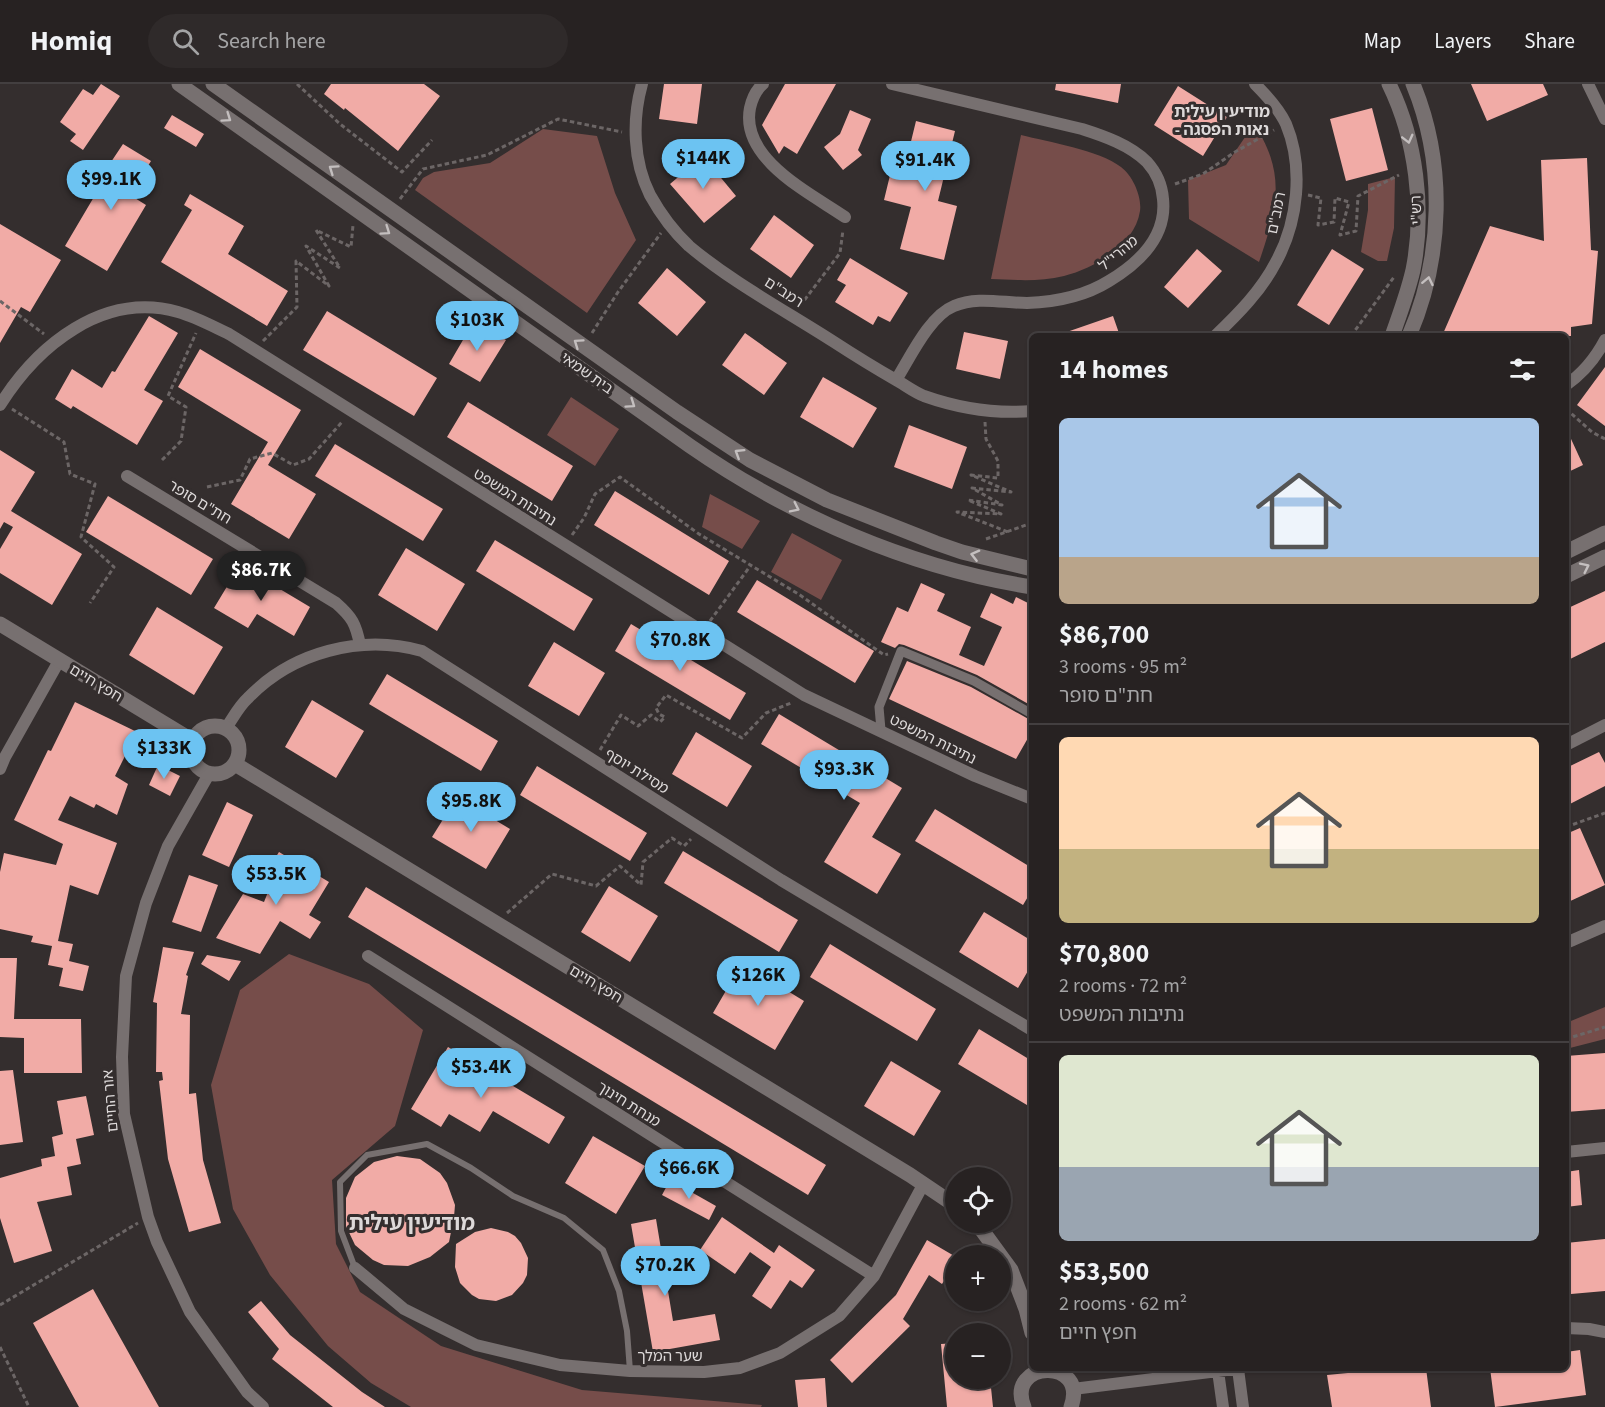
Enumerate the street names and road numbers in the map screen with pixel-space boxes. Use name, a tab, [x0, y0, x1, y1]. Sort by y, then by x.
street label: רמב"ם	[1262, 190, 1291, 236]
street label: רש"י	[1405, 195, 1428, 225]
street label: מהרי"ל	[1094, 231, 1143, 276]
street label: רמב"ם	[760, 272, 807, 313]
street label: בית שמאי	[556, 347, 618, 400]
street label: נתיבות המשפט	[469, 464, 560, 531]
street label: חת"ם סופר	[164, 475, 235, 530]
street label: חפץ חיים	[65, 659, 126, 707]
street label: נתיבות המשפט	[886, 709, 980, 770]
street label: מסילת יוסף	[601, 743, 673, 799]
street label: חפץ חיים	[565, 960, 626, 1008]
street label: אור החיים	[97, 1069, 124, 1133]
street label: מנחת חינוך	[593, 1077, 665, 1132]
street label: שער המלך	[637, 1346, 703, 1367]

